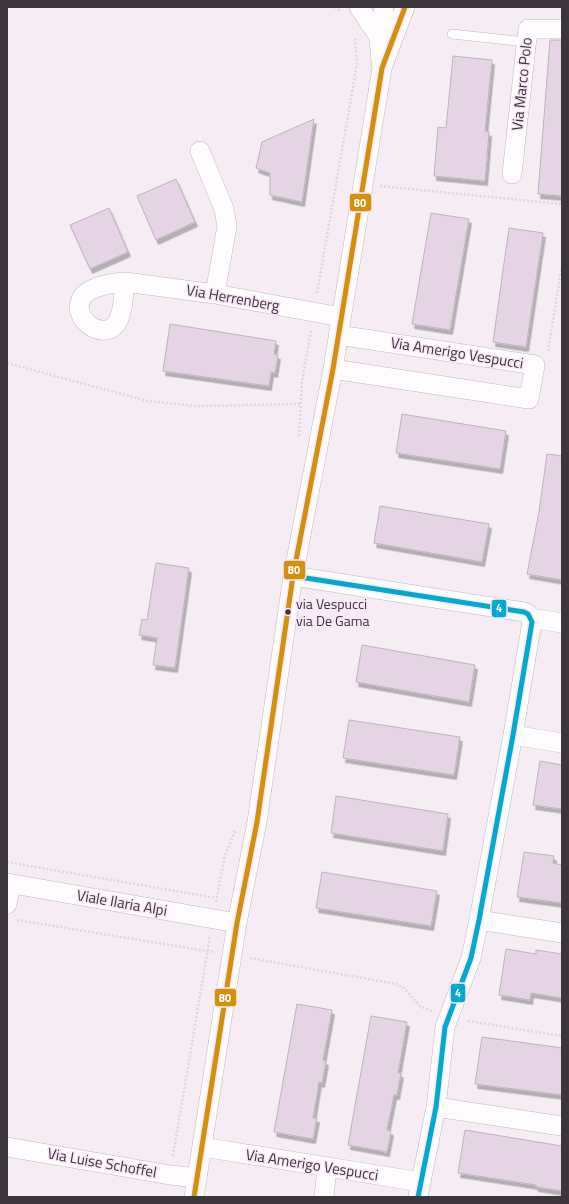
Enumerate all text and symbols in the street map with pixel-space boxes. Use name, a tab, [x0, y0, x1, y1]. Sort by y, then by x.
street label: Via Marco Polo	[505, 36, 538, 132]
line badge: 80	[349, 193, 372, 212]
text: 80	[354, 195, 366, 211]
street label: Via Herrenberg	[185, 278, 282, 317]
street label: Via Amerigo Vespucci	[389, 331, 525, 374]
line badge: 80	[283, 560, 306, 580]
text: 80	[288, 562, 300, 578]
place label: via Vespucci via De Gama	[296, 593, 369, 631]
line badge: 4	[491, 599, 507, 618]
text: 4	[496, 600, 502, 616]
marker: via Vespucci via De Gama	[283, 607, 293, 617]
street label: Viale Ilaria Alpi	[75, 883, 169, 922]
line badge: 4	[450, 983, 466, 1003]
text: 4	[455, 985, 461, 1001]
line badge: 80	[214, 988, 237, 1007]
text: 80	[219, 990, 231, 1006]
street label: Via Luise Schoffel	[46, 1142, 159, 1183]
street label: Via Amerigo Vespucci	[244, 1143, 380, 1186]

